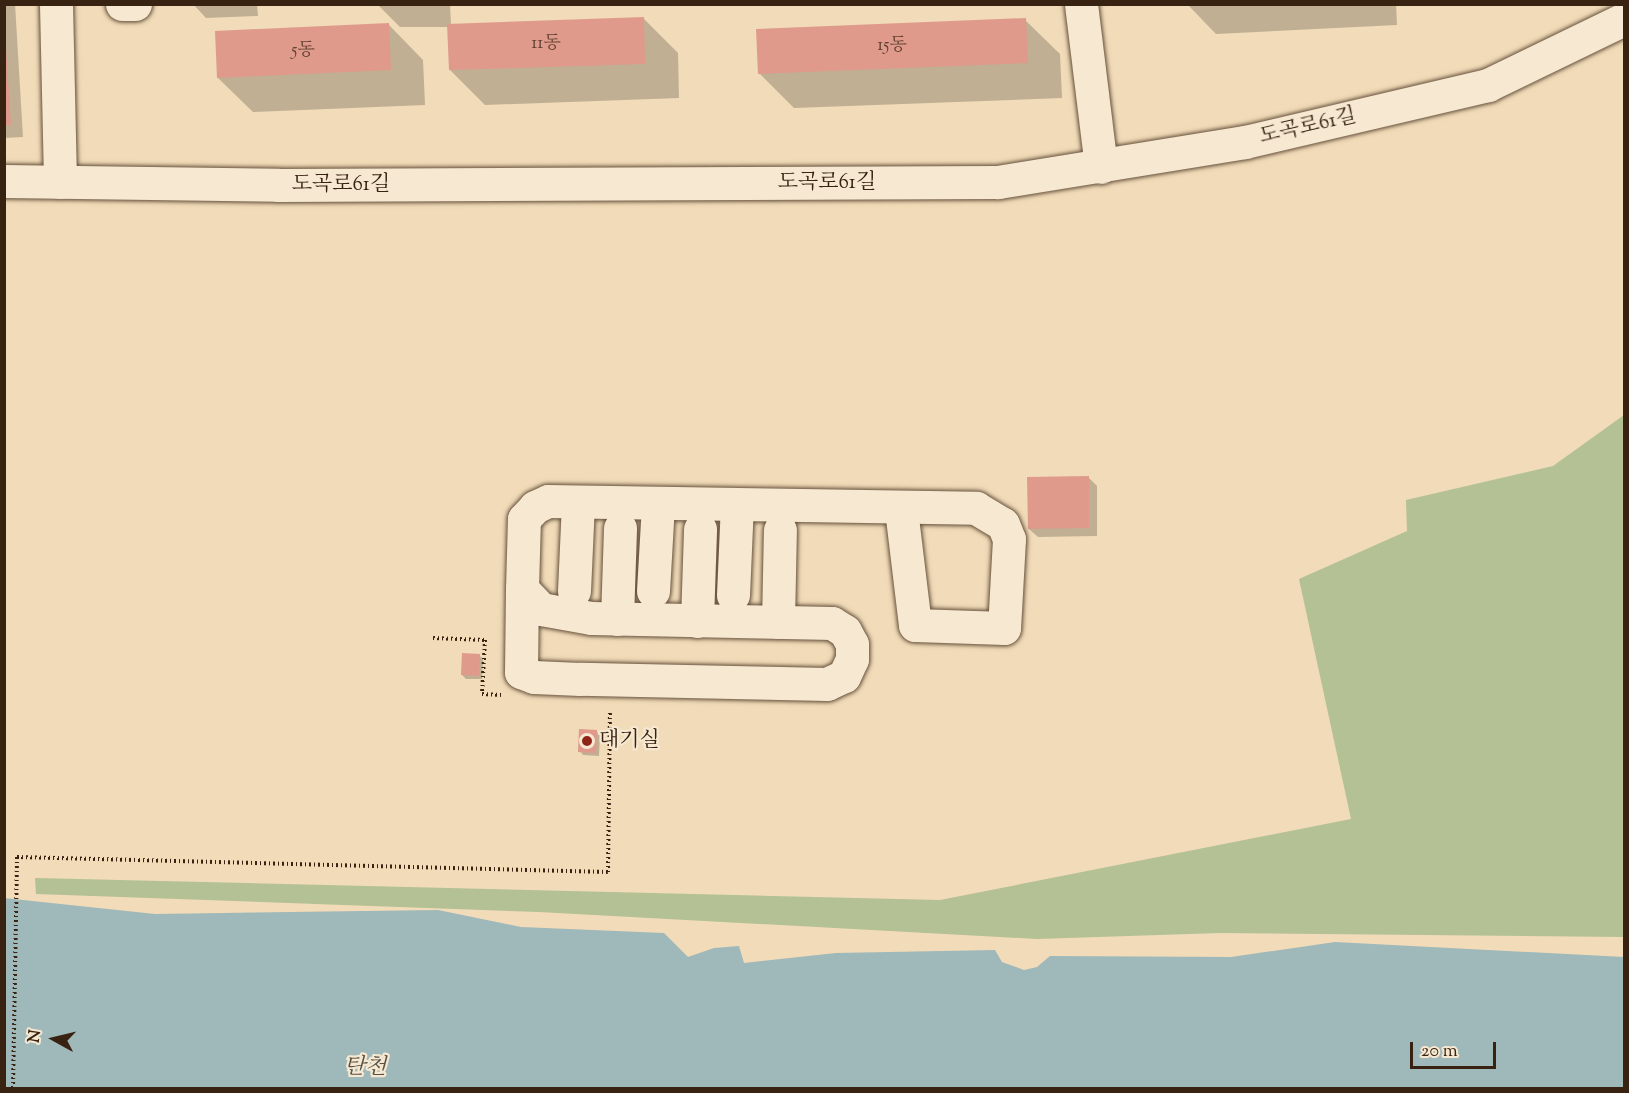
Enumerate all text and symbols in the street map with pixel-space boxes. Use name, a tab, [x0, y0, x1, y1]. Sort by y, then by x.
house number: 11동	[531, 33, 561, 55]
house number: 15동	[877, 35, 907, 57]
house number: 5동	[291, 40, 315, 62]
street label: 도곡로61길	[1257, 104, 1359, 150]
street label: 도곡로61길	[778, 170, 876, 196]
street label: 도곡로61길	[292, 172, 390, 198]
place label: 대기실	[599, 728, 660, 754]
marker: 대기실	[580, 734, 594, 748]
north arrow	[24, 1009, 84, 1069]
text: N	[23, 1028, 48, 1044]
scale bar	[1413, 1030, 1498, 1068]
text: 20 m	[1421, 1039, 1458, 1065]
water label: 탄천	[344, 1055, 386, 1083]

